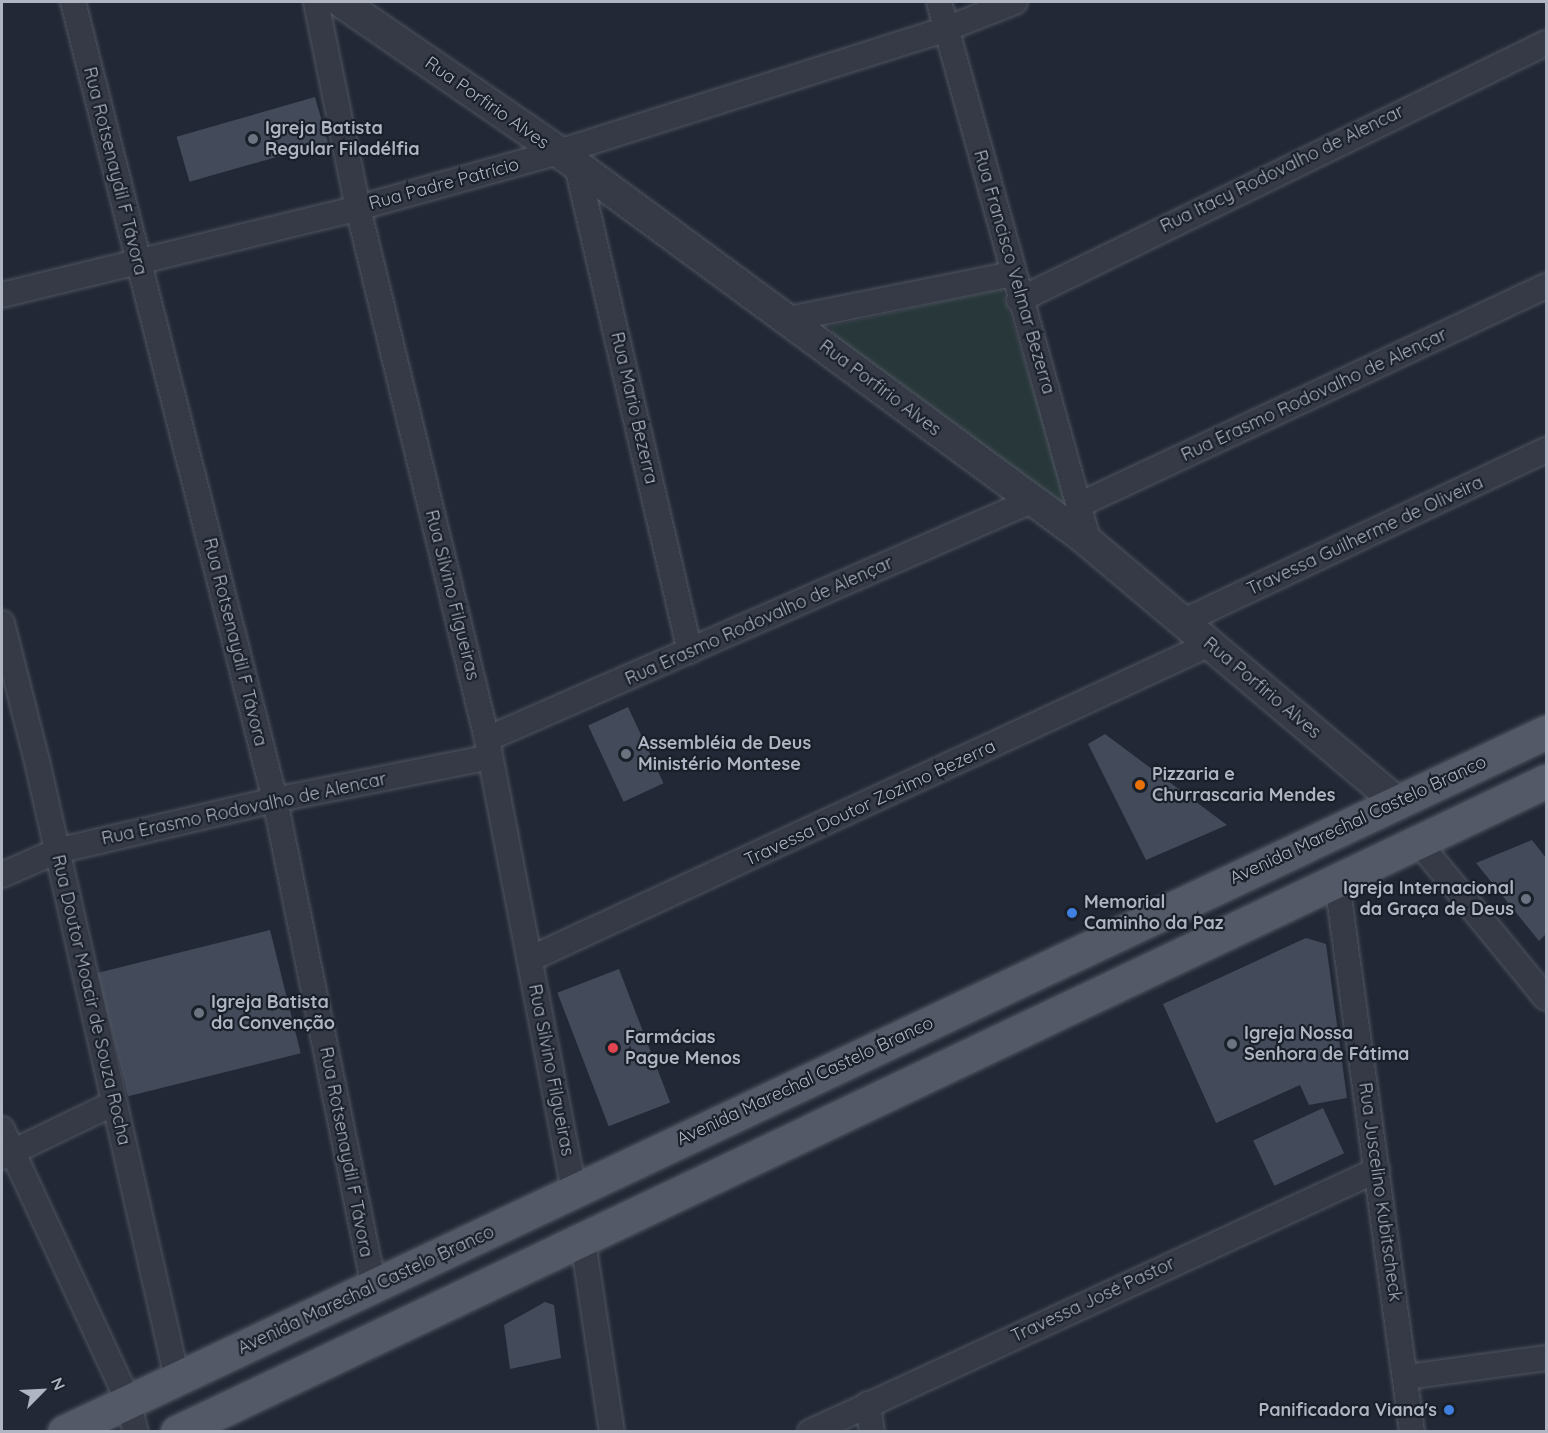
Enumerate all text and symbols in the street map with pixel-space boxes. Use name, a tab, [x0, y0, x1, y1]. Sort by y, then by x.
street label: Rua Porfirio Alves	[421, 52, 553, 154]
street label: Rua Rotsenaydil F Távora	[79, 65, 151, 277]
street label: Rua Itacy Rodovalho de Alencar	[1157, 100, 1407, 238]
place label: Igreja Batista Regular Filadélfia	[265, 118, 419, 160]
marker: Igreja Batista Regular Filadélfia	[246, 132, 260, 146]
street label: Rua Francisco Velmar Bezerra	[969, 148, 1059, 396]
street label: Rua Padre Patrício	[367, 154, 521, 214]
street label: Rua Erasmo Rodovalho de Alençar	[1178, 324, 1450, 466]
street label: Rua Mario Bezerra	[606, 330, 662, 486]
street label: Rua Porfirio Alves	[815, 335, 945, 441]
street label: Travessa Guilherme de Oliveira	[1243, 472, 1487, 600]
street label: Rua Silvino Filgueiras	[420, 508, 484, 682]
street label: Rua Rotsenaydil F Távora	[199, 536, 271, 748]
street label: Rua Erasmo Rodovalho de Alençar	[622, 552, 896, 690]
street label: Rua Porfirio Alves	[1199, 633, 1325, 743]
place label: Assembléia de Deus Ministério Montese	[638, 733, 811, 776]
street label: Travessa Doutor Zozimo Bezerra	[741, 735, 999, 871]
marker: Assembléia de Deus Ministério Montese	[619, 747, 633, 761]
street label: Avenida Marechal Castelo Branco	[1226, 751, 1490, 889]
place label: Pizzaria e Churrascaria Mendes	[1152, 764, 1336, 806]
street label: Rua Erasmo Rodovalho de Alencar	[100, 768, 388, 850]
marker: Pizzaria e Churrascaria Mendes	[1133, 778, 1147, 792]
street label: Rua Doutor Moacir de Souza Rocha	[47, 853, 135, 1147]
place label: Igreja Internacional da Graça de Deus	[1343, 878, 1514, 920]
place label: Memorial Caminho da Paz	[1084, 892, 1223, 934]
marker: Igreja Internacional da Graça de Deus	[1519, 892, 1533, 906]
marker: Memorial Caminho da Paz	[1065, 906, 1079, 920]
street label: Rua Silvino Filgueiras	[524, 982, 578, 1158]
place label: Igreja Batista da Convenção	[211, 992, 335, 1034]
marker: Igreja Batista da Convenção	[192, 1006, 206, 1020]
street label: Avenida Marechal Castelo Branco	[673, 1012, 937, 1150]
place label: Igreja Nossa Senhora de Fátima	[1244, 1023, 1409, 1066]
place label: Farmácias Pague Menos	[625, 1027, 741, 1070]
marker: Igreja Nossa Senhora de Fátima	[1225, 1037, 1239, 1051]
marker: Farmácias Pague Menos	[606, 1041, 620, 1055]
street label: Rua Rotsenaydil F Távora	[315, 1045, 377, 1259]
street label: Rua Juscelino Kubitscheck	[1354, 1081, 1406, 1303]
street label: Avenida Marechal Castelo Branco	[234, 1221, 498, 1359]
street label: Travessa José Pastor	[1008, 1253, 1178, 1347]
north arrow	[12, 1361, 72, 1421]
text: N	[47, 1374, 70, 1393]
place label: Panificadora Viana's	[1258, 1399, 1437, 1421]
marker: Panificadora Viana's	[1442, 1403, 1456, 1417]

